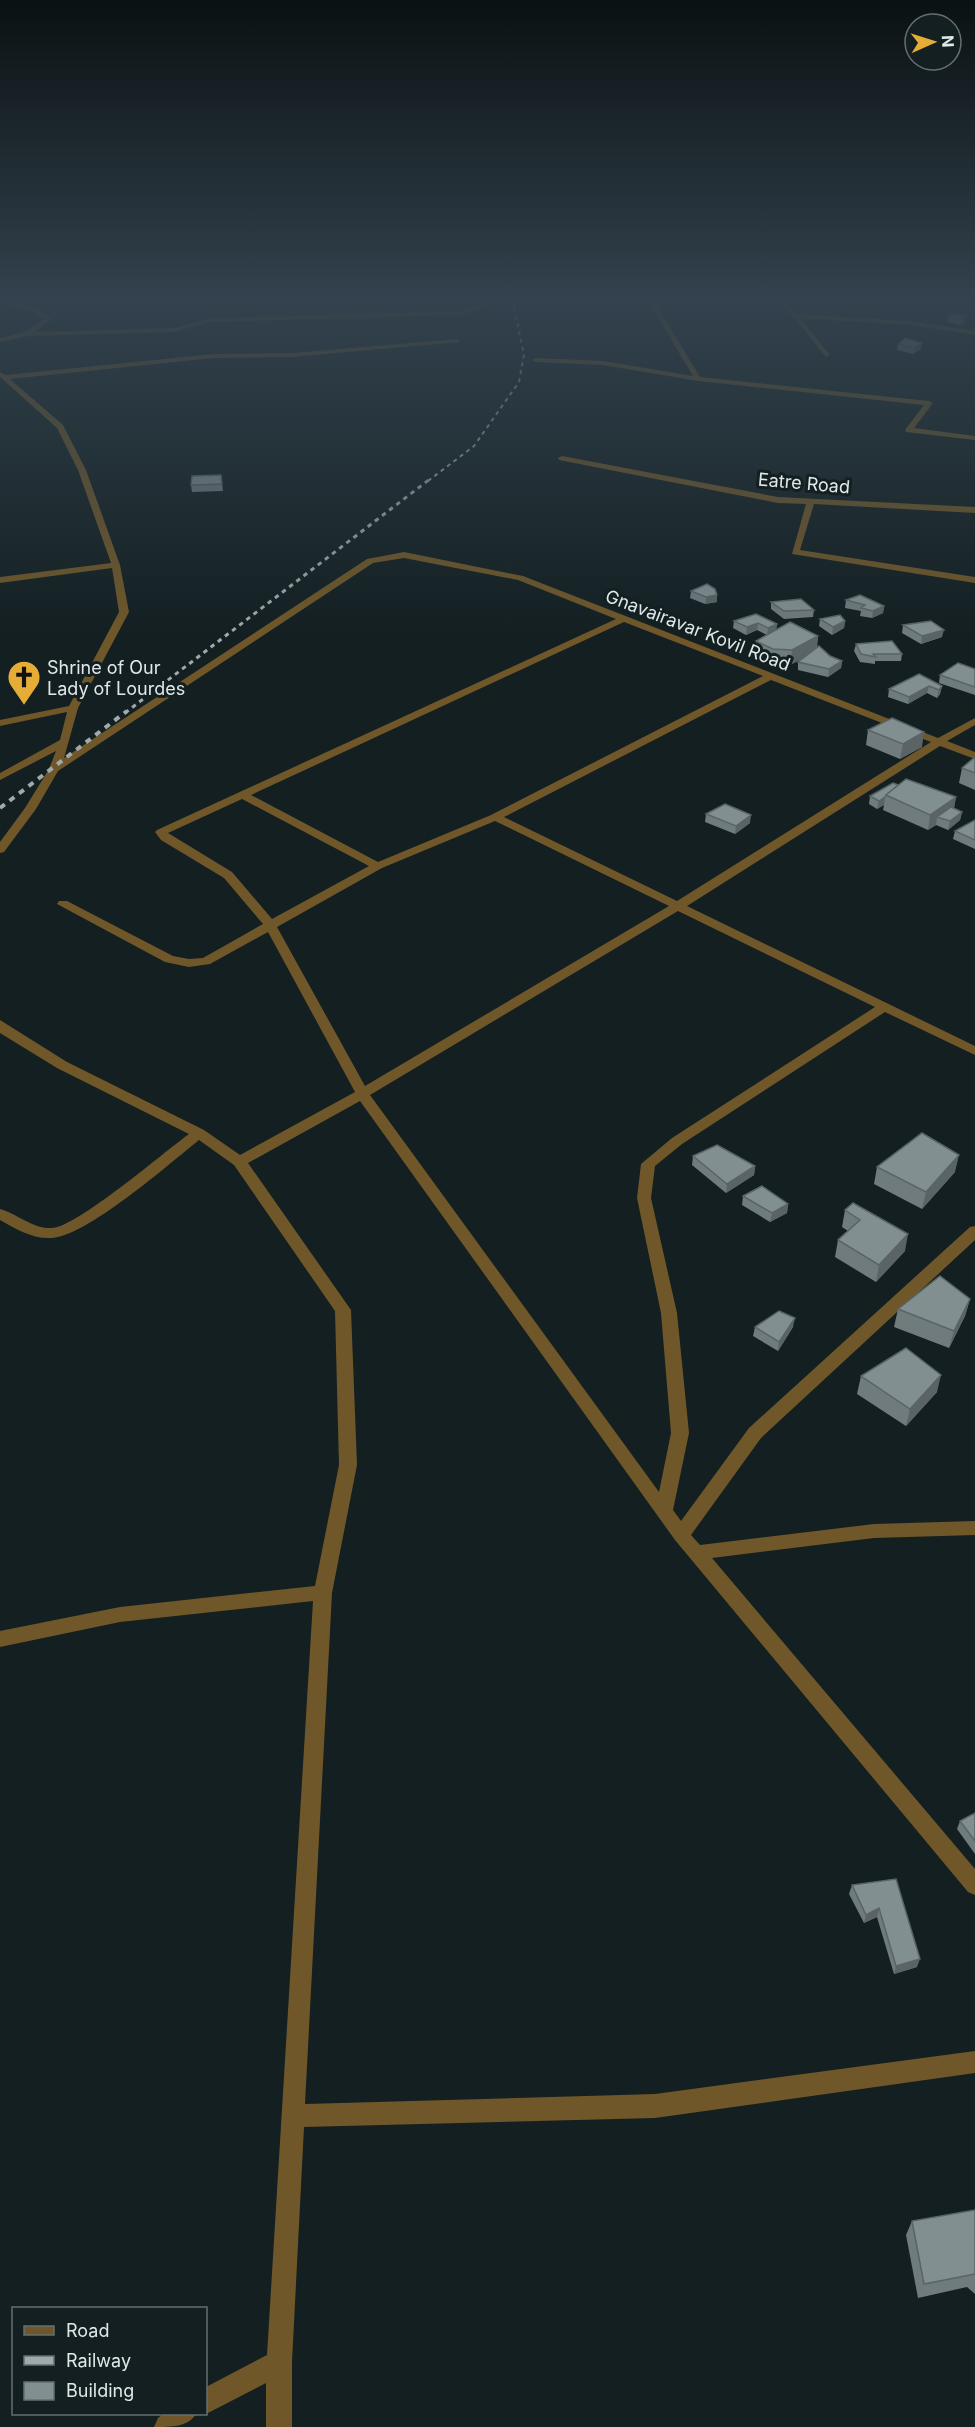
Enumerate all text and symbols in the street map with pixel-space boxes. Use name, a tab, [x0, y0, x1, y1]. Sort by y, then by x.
north arrow	[903, 12, 963, 72]
text: N	[938, 35, 958, 48]
street label: Eatre Road	[757, 469, 851, 497]
street label: Gnavairavar Kovil Road	[603, 585, 793, 675]
place label: Shrine of Our Lady of Lourdes	[47, 657, 185, 699]
church icon: Shrine of Our Lady of Lourdes	[6, 659, 42, 706]
legend	[12, 2307, 207, 2415]
text: Road	[66, 2320, 109, 2341]
text: Railway	[66, 2350, 131, 2371]
text: Building	[66, 2380, 134, 2401]

